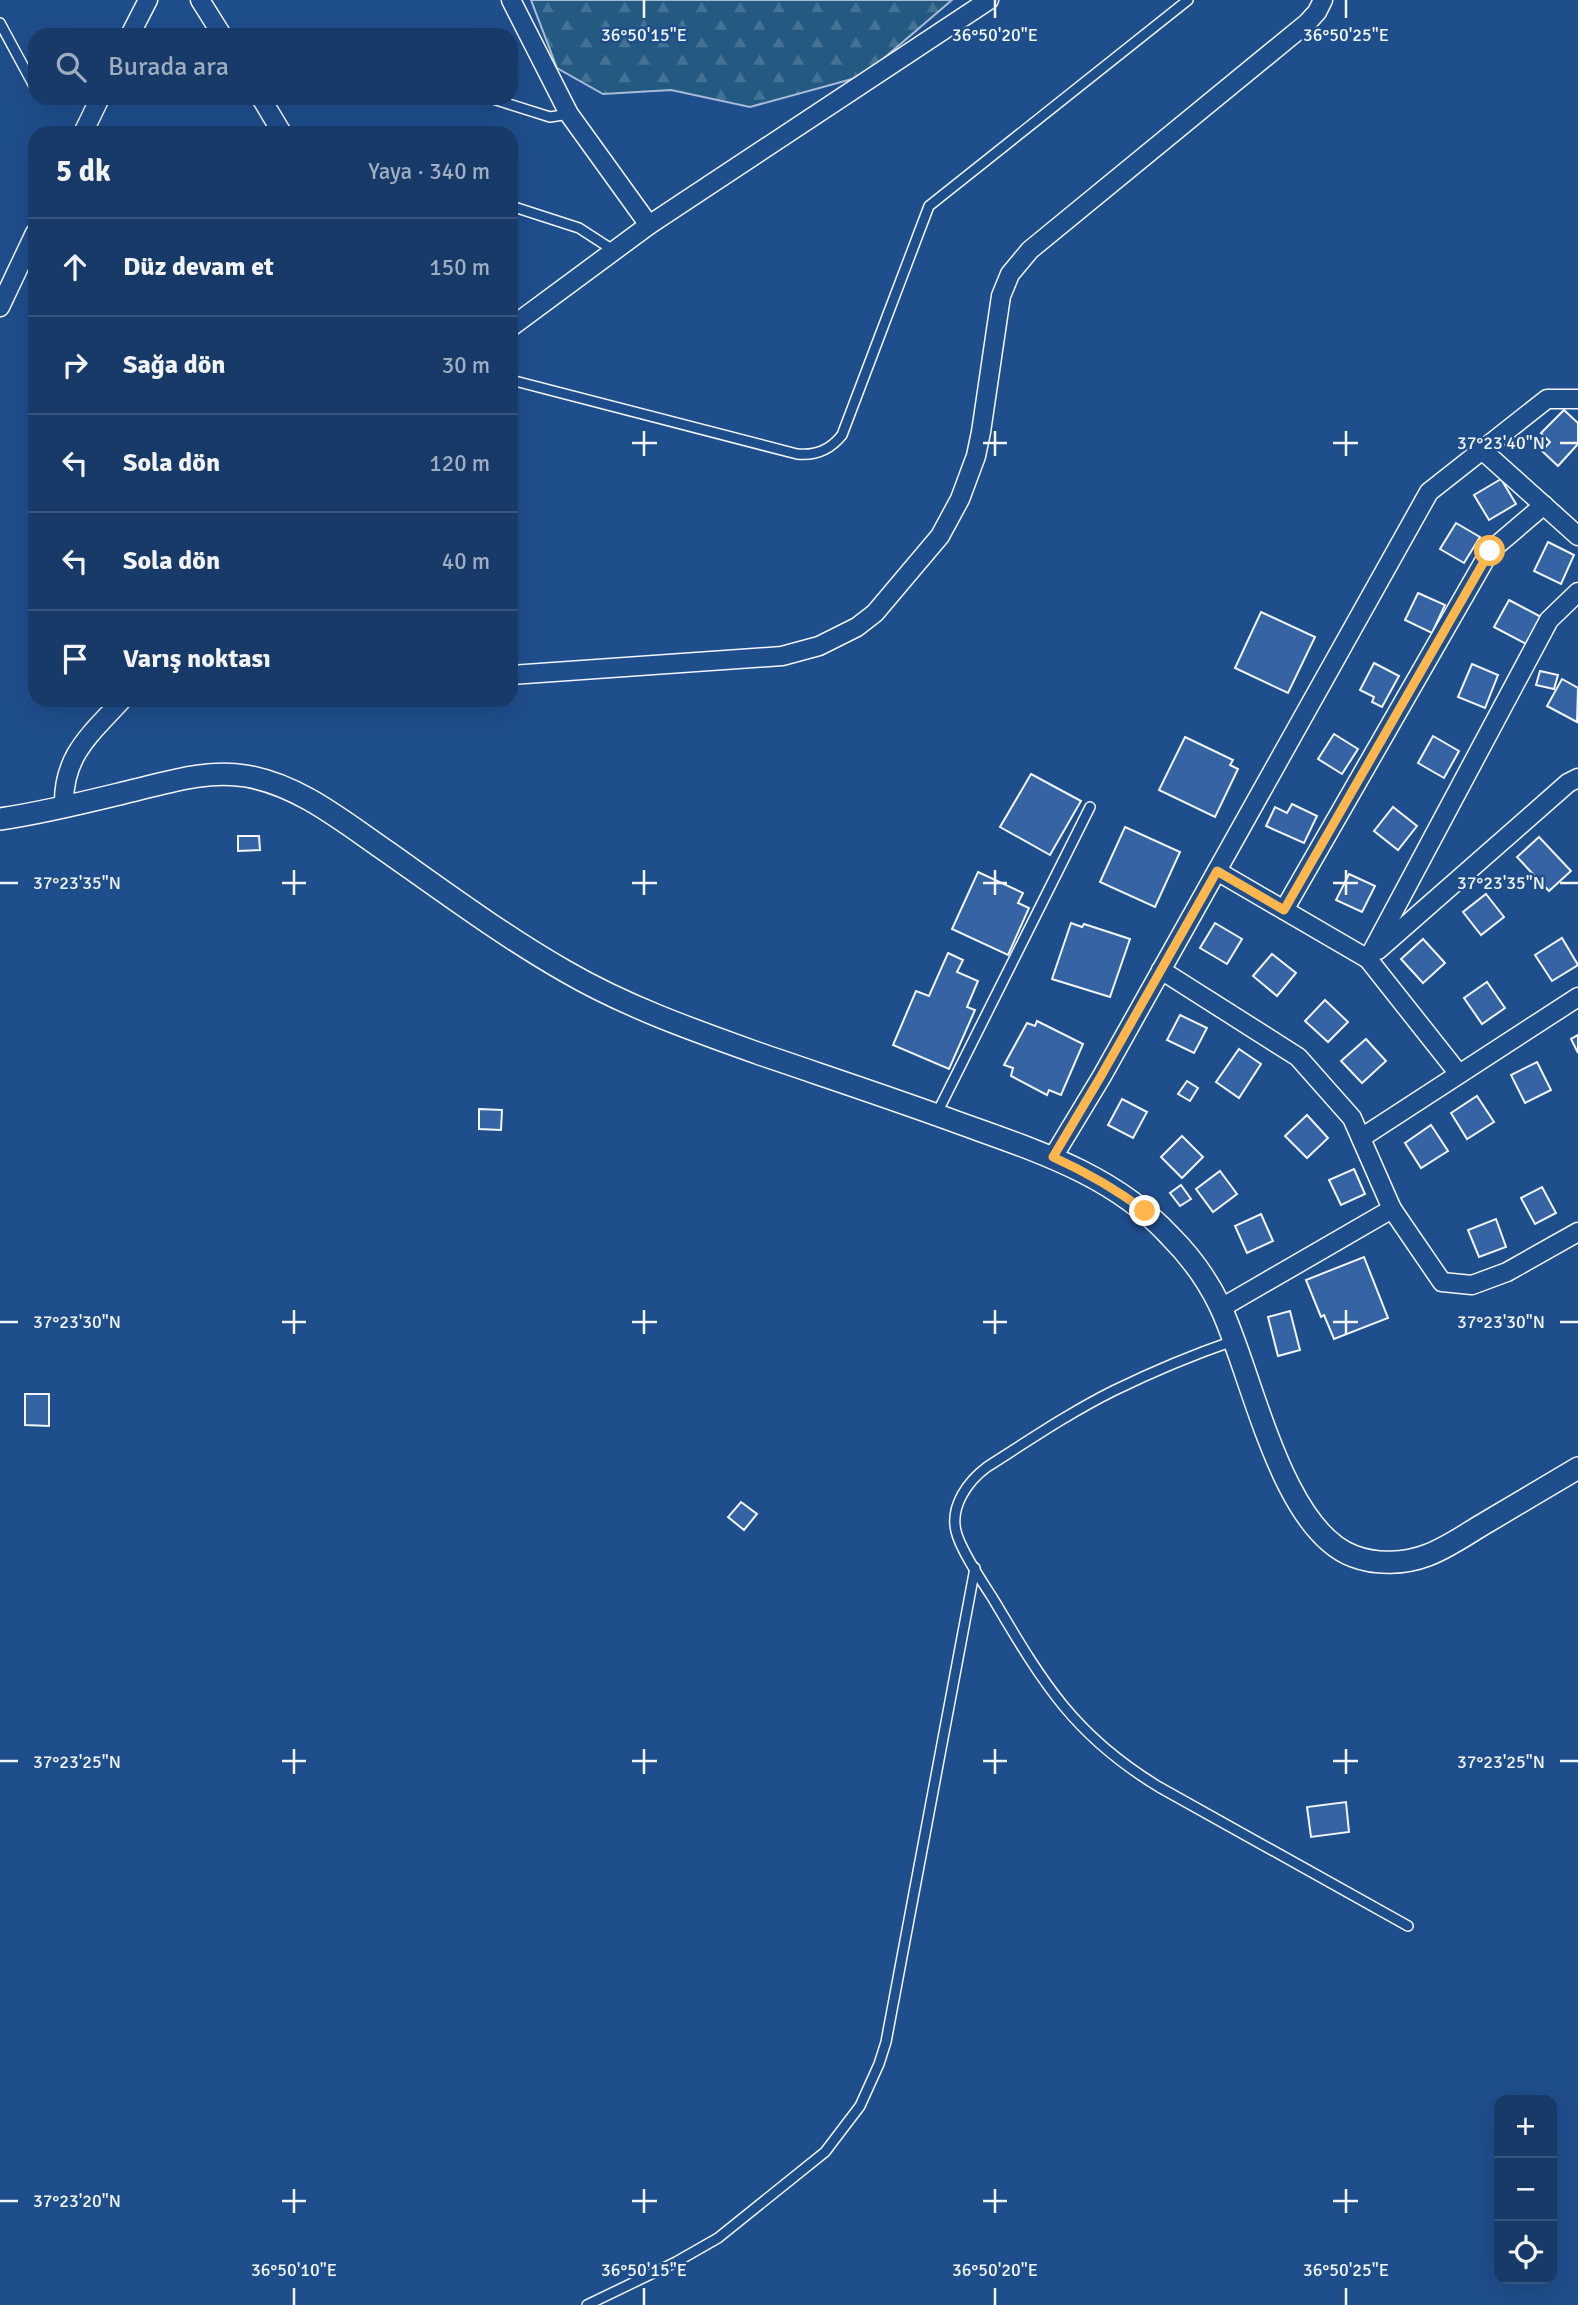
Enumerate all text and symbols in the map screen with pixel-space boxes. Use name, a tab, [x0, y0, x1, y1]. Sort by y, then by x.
text: 36°50'15"E	[601, 24, 687, 46]
text: 36°50'20"E	[952, 24, 1038, 46]
text: 36°50'25"E	[1303, 24, 1389, 46]
search box	[28, 28, 518, 105]
icon: search	[52, 48, 90, 86]
text: Burada ara	[108, 51, 229, 83]
text: 5 dk	[56, 153, 111, 190]
text: Yaya · 340 m	[368, 157, 490, 186]
icon: ahead	[56, 248, 94, 286]
text: Düz devam et	[123, 251, 274, 283]
text: 150 m	[429, 253, 490, 282]
icon: right	[56, 346, 94, 384]
text: Sağa dön	[123, 349, 226, 381]
text: 30 m	[442, 351, 490, 380]
text: 37°23'40"N	[1457, 432, 1545, 454]
icon: left	[56, 444, 94, 482]
text: Sola dön	[123, 447, 220, 479]
text: 120 m	[429, 449, 490, 478]
route start	[1474, 535, 1505, 566]
icon: left	[56, 542, 94, 580]
text: Sola dön	[123, 545, 220, 577]
text: 40 m	[442, 547, 490, 576]
icon: arrive	[56, 640, 94, 678]
text: Varış noktası	[123, 643, 271, 675]
text: 37°23'35"N	[33, 872, 121, 894]
text: 37°23'35"N	[1457, 872, 1545, 894]
route end	[1129, 1195, 1160, 1226]
text: 37°23'30"N	[33, 1311, 121, 1333]
text: 37°23'30"N	[1457, 1311, 1545, 1333]
text: 37°23'25"N	[33, 1751, 121, 1773]
text: 37°23'25"N	[1457, 1751, 1545, 1773]
map controls	[1494, 2095, 1557, 2284]
button: +	[1494, 2095, 1557, 2158]
button: −	[1494, 2158, 1557, 2221]
text: 37°23'20"N	[33, 2190, 121, 2212]
button: locate	[1494, 2221, 1557, 2284]
text: 36°50'10"E	[251, 2259, 337, 2281]
text: 36°50'15"E	[601, 2259, 687, 2281]
text: 36°50'20"E	[952, 2259, 1038, 2281]
text: 36°50'25"E	[1303, 2259, 1389, 2281]

